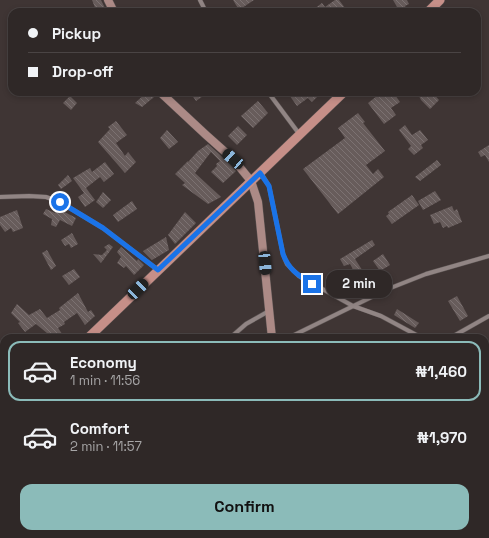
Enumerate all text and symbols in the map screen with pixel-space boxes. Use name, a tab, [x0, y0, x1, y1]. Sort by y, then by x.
text: Pickup	[52, 24, 101, 43]
text: Drop-off	[52, 62, 113, 81]
car	[220, 147, 246, 171]
route start	[51, 193, 69, 211]
car	[258, 251, 272, 275]
callout: 2 min	[326, 270, 392, 298]
route end	[303, 275, 321, 293]
text: 2 min	[342, 275, 376, 292]
car	[125, 276, 151, 302]
icon: car	[22, 353, 58, 389]
text: Economy	[70, 353, 137, 372]
text: ₦1,460	[415, 362, 467, 381]
text: 1 min · 11:56	[70, 372, 140, 389]
icon: car	[22, 419, 58, 455]
text: Comfort	[70, 419, 130, 438]
text: ₦1,970	[417, 428, 467, 447]
text: 2 min · 11:57	[70, 438, 142, 455]
button: Confirm	[20, 484, 469, 530]

